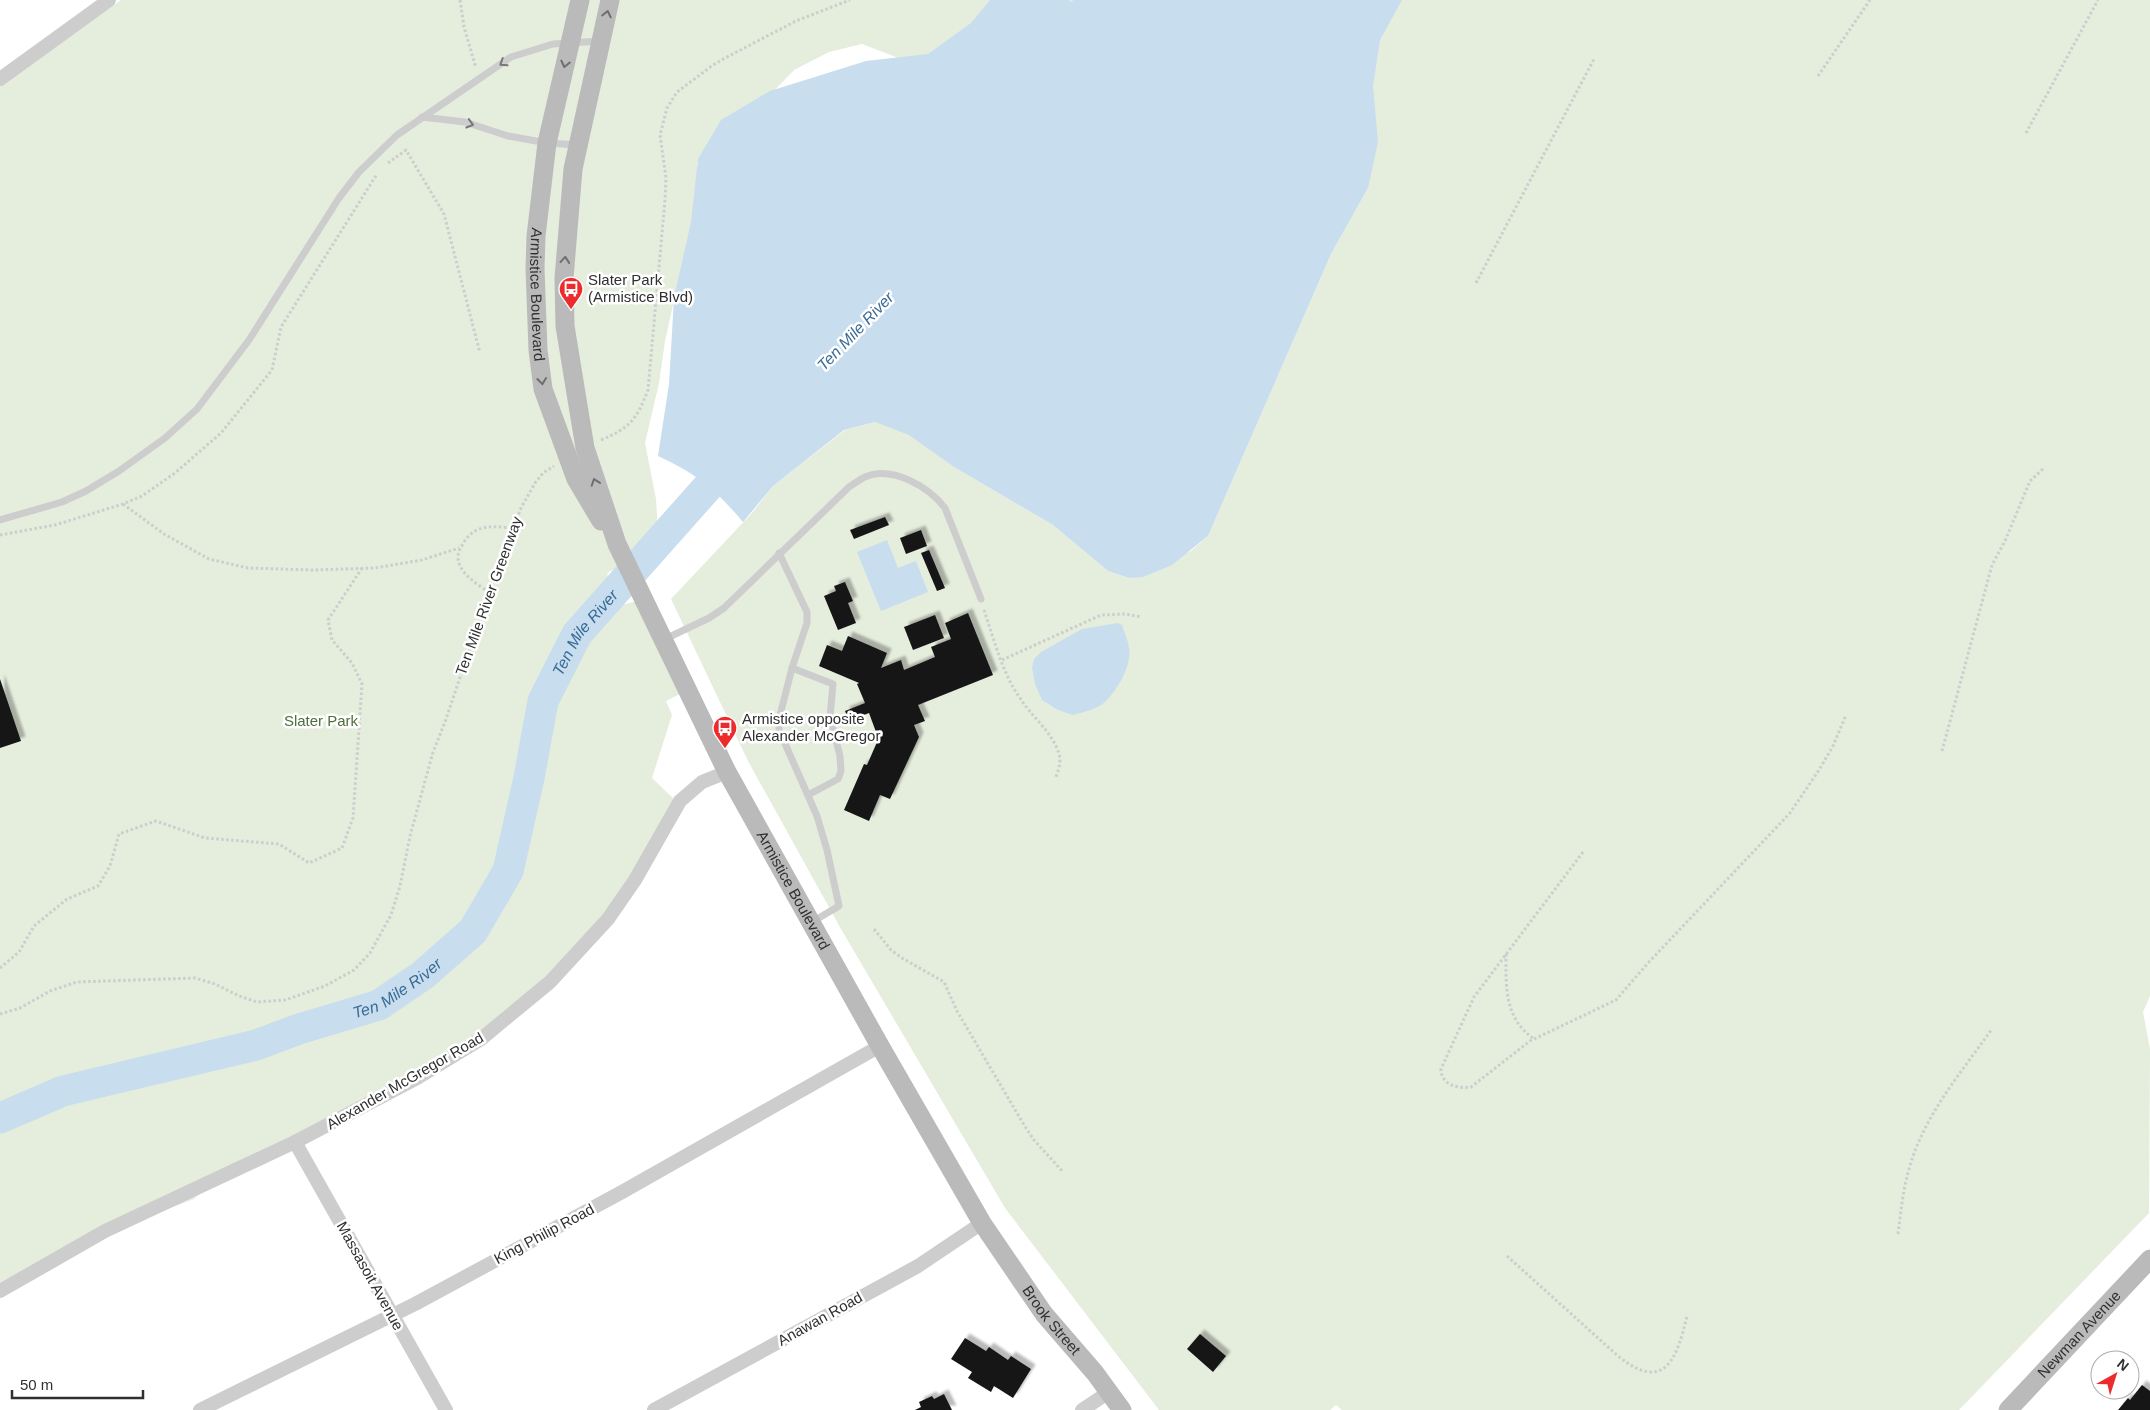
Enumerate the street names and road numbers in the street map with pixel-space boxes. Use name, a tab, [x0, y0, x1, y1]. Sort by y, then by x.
street label: Armistice Boulevard	[527, 227, 548, 362]
street label: Ten Mile River Greenway	[452, 514, 525, 677]
street label: Armistice Boulevard	[754, 828, 834, 953]
street label: Alexander McGregor Road	[323, 1029, 486, 1133]
street label: King Philip Road	[491, 1200, 597, 1267]
street label: Massasoit Avenue	[334, 1219, 407, 1333]
street label: Brook Street	[1019, 1282, 1085, 1359]
street label: Newman Avenue	[2034, 1286, 2124, 1382]
street label: Anawan Road	[774, 1288, 865, 1349]

